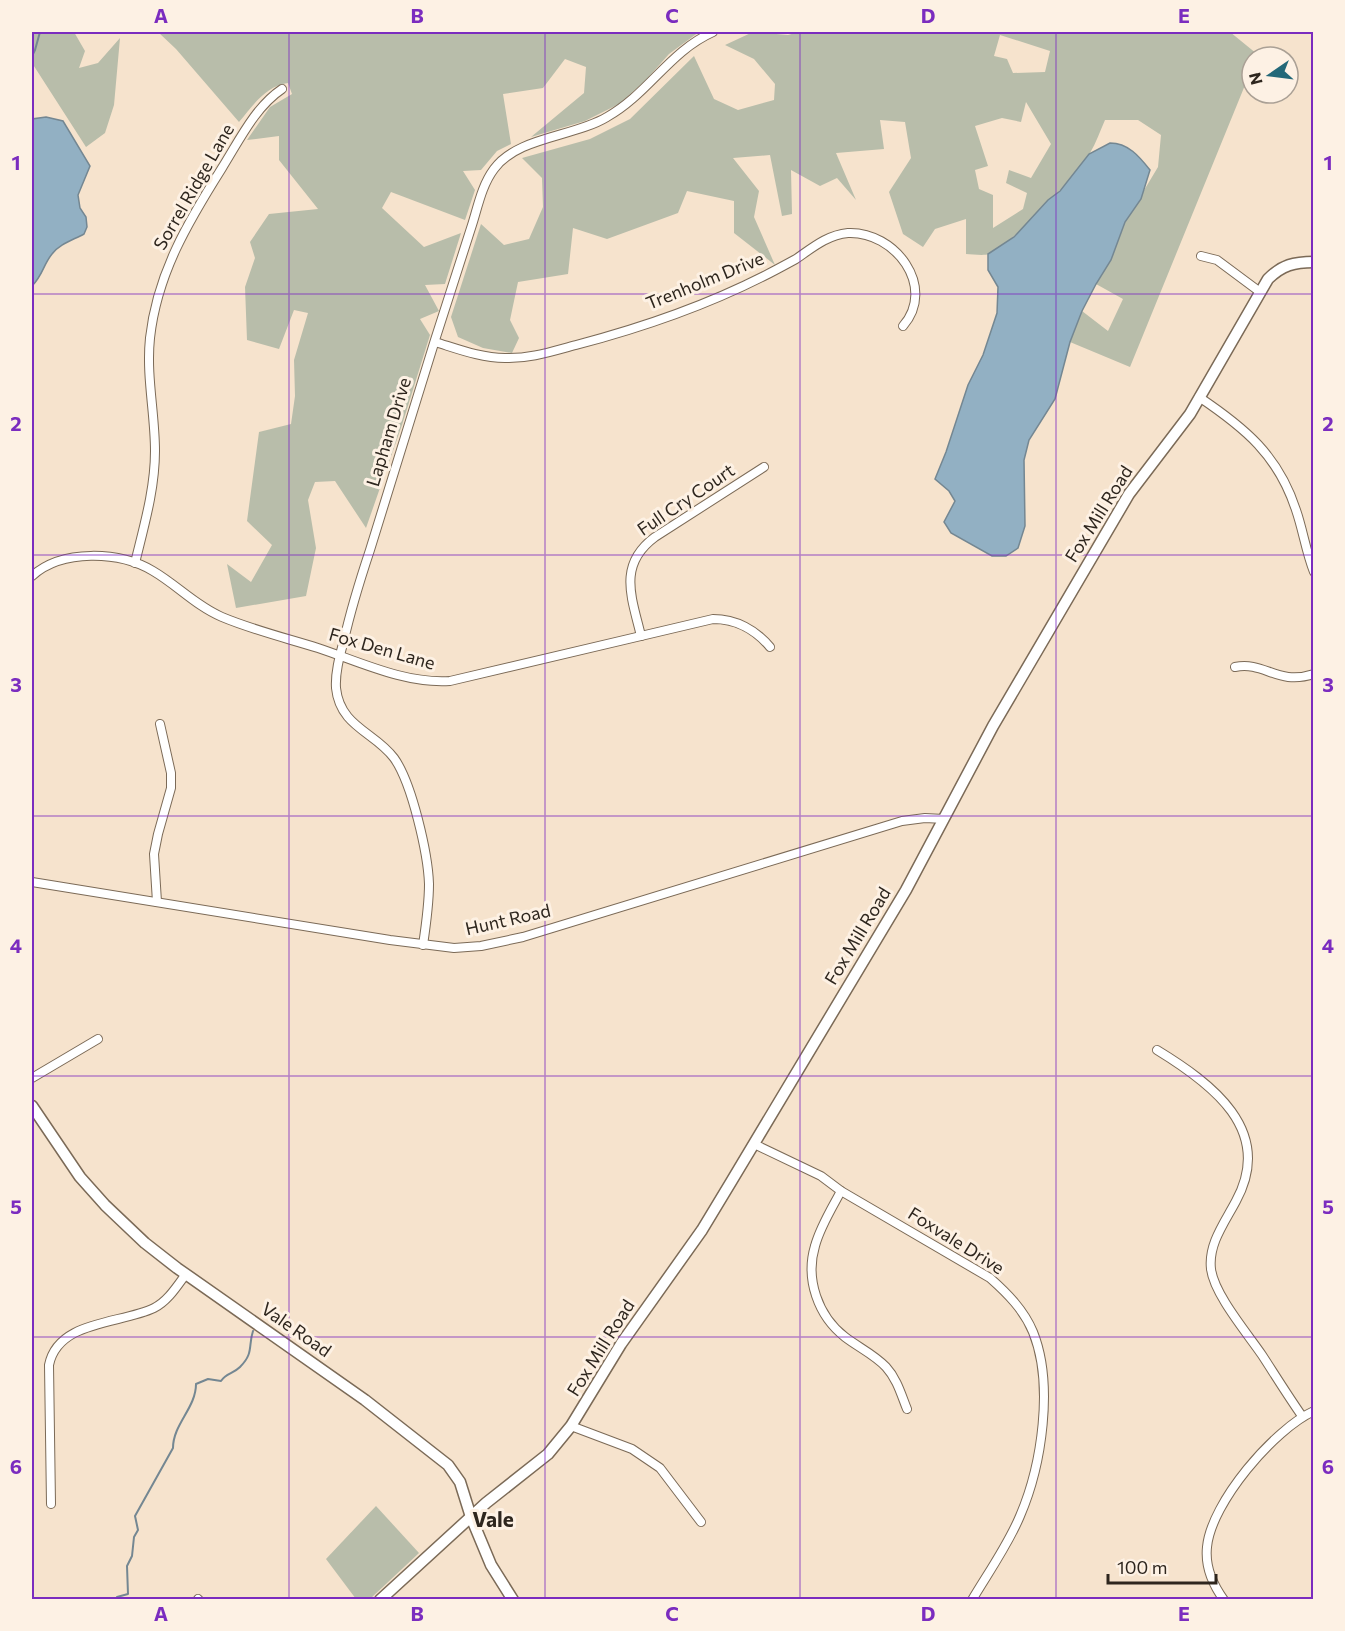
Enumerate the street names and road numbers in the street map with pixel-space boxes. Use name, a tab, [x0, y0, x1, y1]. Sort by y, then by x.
street label: Sorrel Ridge Lane	[148, 119, 238, 254]
street label: Trenholm Drive	[643, 246, 767, 314]
street label: Lapham Drive	[361, 375, 415, 489]
street label: Full Cry Court	[633, 459, 738, 540]
street label: Fox Mill Road	[1060, 461, 1137, 566]
street label: Fox Den Lane	[327, 622, 438, 674]
street label: Fox Mill Road	[819, 883, 895, 988]
street label: Hunt Road	[463, 899, 553, 939]
street label: Foxvale Drive	[904, 1202, 1009, 1278]
street label: Fox Mill Road	[562, 1295, 639, 1400]
street label: Vale Road	[257, 1297, 336, 1361]

